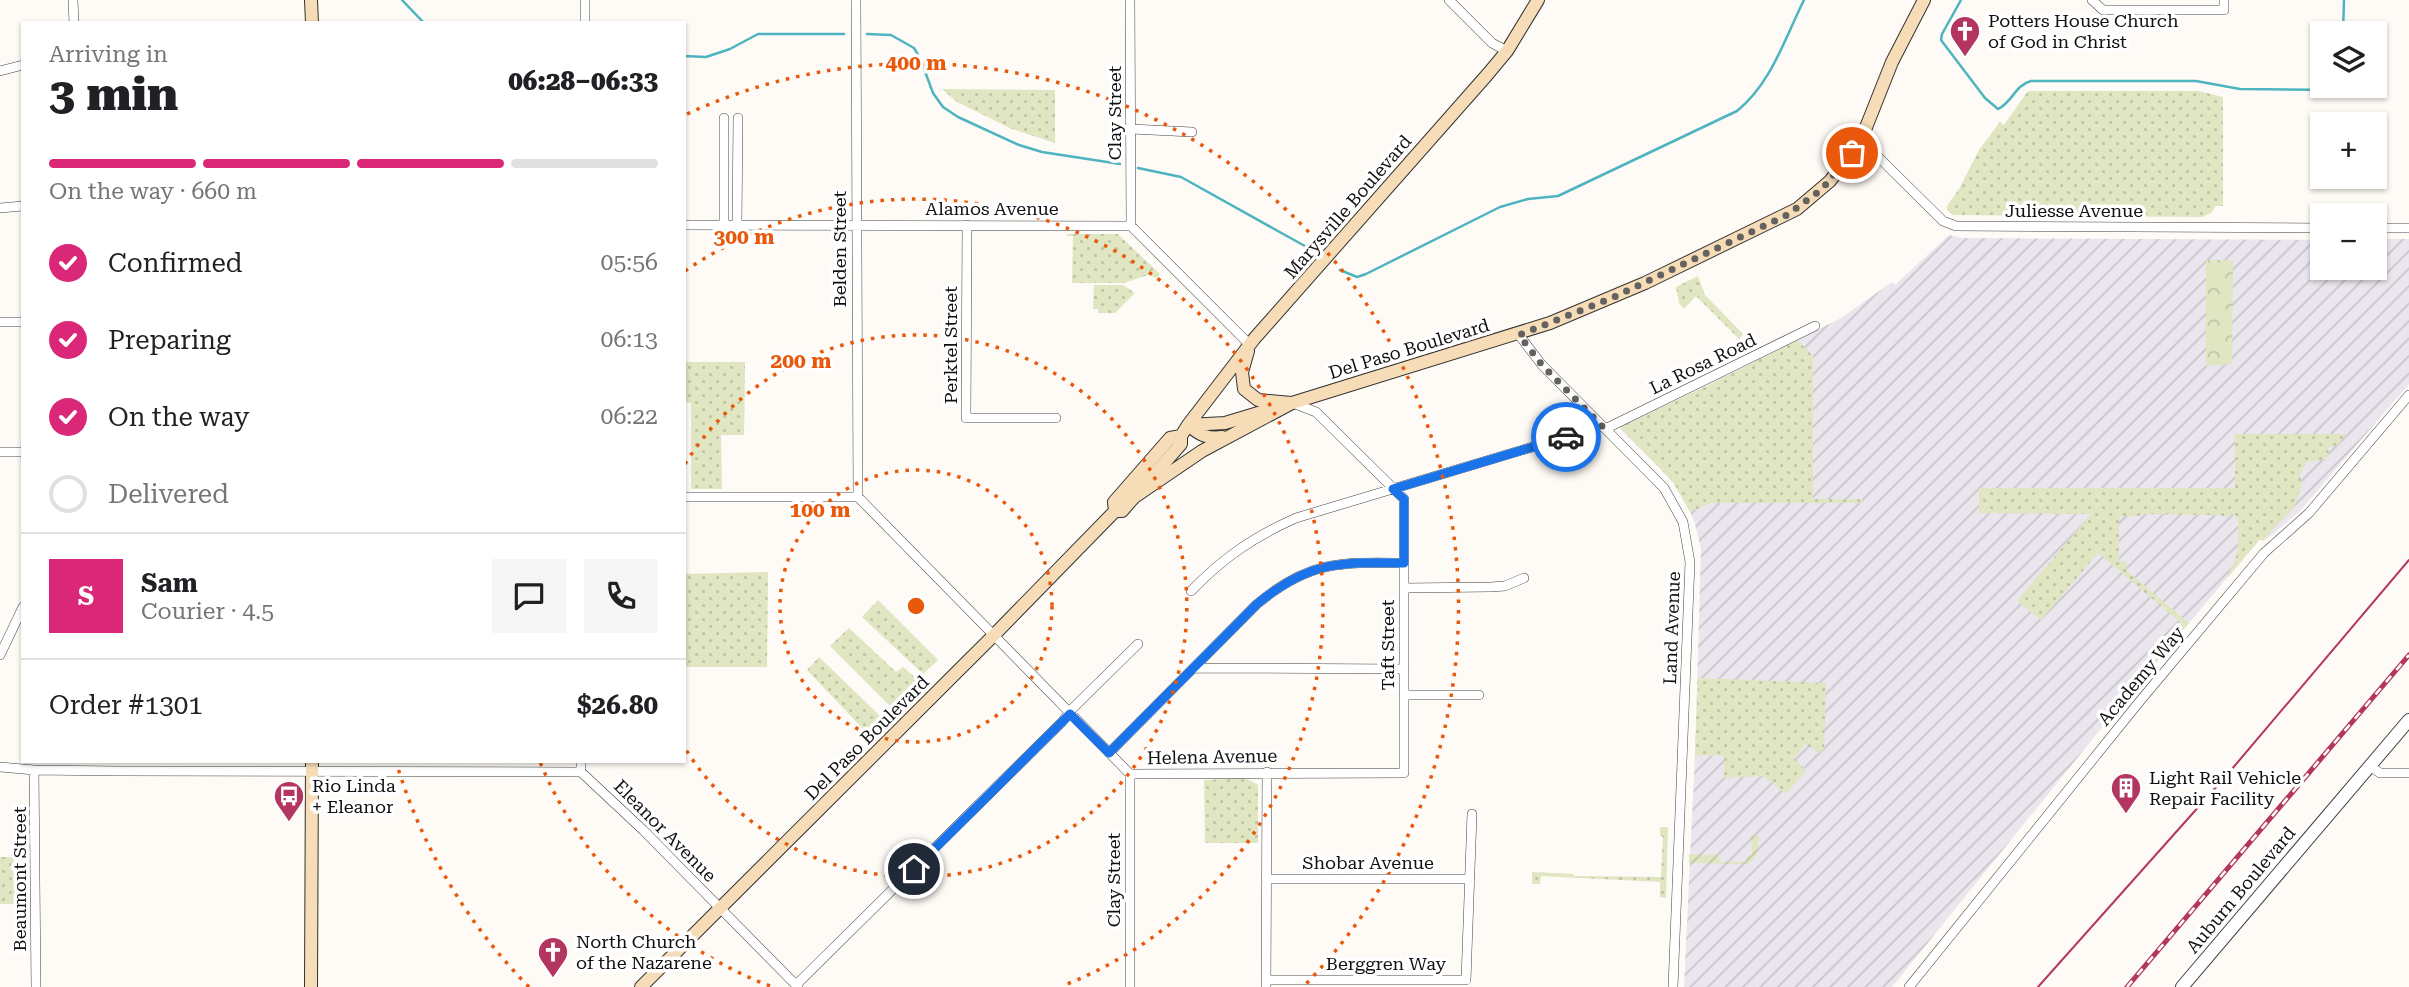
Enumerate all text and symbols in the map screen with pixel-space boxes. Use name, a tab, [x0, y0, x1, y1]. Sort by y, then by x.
place label: Potters House Church of God in Christ	[1988, 10, 2179, 52]
church icon: Potters House Church of God in Christ	[1948, 14, 1982, 58]
map controls	[2310, 21, 2387, 280]
button: layers	[2310, 21, 2387, 98]
text: Arriving in	[49, 41, 168, 68]
text: 400 m	[886, 51, 946, 75]
street label: Clay Street	[1104, 65, 1125, 160]
text: 06:28–06:33	[508, 66, 658, 96]
text: 3 min	[49, 67, 178, 121]
button: +	[2310, 112, 2387, 189]
pin	[1822, 123, 1882, 183]
street label: Marysville Boulevard	[1280, 130, 1416, 283]
icon: bag	[1833, 134, 1871, 172]
text: On the way · 660 m	[49, 178, 257, 205]
street label: Belden Street	[829, 190, 850, 307]
street label: Alamos Avenue	[925, 198, 1059, 219]
street label: Juliesse Avenue	[2005, 200, 2143, 221]
button: −	[2310, 203, 2387, 280]
text: 300 m	[714, 225, 774, 249]
icon: check	[49, 244, 87, 282]
text: Confirmed	[108, 248, 243, 278]
text: 05:56	[601, 249, 658, 276]
street label: Perktel Street	[940, 286, 961, 404]
street label: Del Paso Boulevard	[1326, 314, 1492, 383]
icon: check	[49, 321, 87, 359]
text: Preparing	[108, 325, 231, 355]
text: 06:13	[601, 326, 658, 353]
street label: La Rosa Road	[1646, 329, 1760, 398]
text: 200 m	[771, 349, 831, 373]
icon: check	[49, 398, 87, 436]
text: On the way	[108, 402, 249, 432]
courier	[1531, 402, 1601, 472]
text: 06:22	[601, 403, 658, 430]
icon: car	[1547, 418, 1585, 456]
text: Delivered	[108, 479, 229, 509]
text: 100 m	[790, 498, 850, 522]
button: chat	[492, 559, 566, 633]
button: phone	[584, 559, 658, 633]
text: Sam	[141, 568, 198, 598]
street label: Land Avenue	[1659, 571, 1684, 685]
text: S	[78, 581, 94, 611]
centre of rings	[904, 594, 928, 618]
text: Courier · 4.5	[141, 598, 274, 625]
street label: Taft Street	[1377, 599, 1398, 690]
street label: Academy Way	[2093, 622, 2188, 729]
street label: Del Paso Boulevard	[800, 671, 933, 804]
text: Order #1301	[49, 690, 203, 720]
text: $26.80	[577, 690, 658, 720]
street label: Helena Avenue	[1147, 745, 1277, 768]
place label: Light Rail Vehicle Repair Facility	[2149, 767, 2301, 809]
building icon: Light Rail Vehicle Repair Facility	[2109, 771, 2143, 815]
place label: Rio Linda + Eleanor	[312, 775, 396, 817]
street label: Eleanor Avenue	[610, 775, 721, 886]
bus stop icon: Rio Linda + Eleanor	[272, 779, 306, 823]
street label: Beaumont Street	[9, 806, 30, 951]
street label: Auburn Boulevard	[2182, 822, 2300, 957]
street label: Clay Street	[1103, 832, 1124, 927]
pin	[884, 839, 944, 899]
icon: home	[895, 850, 933, 888]
street label: Shobar Avenue	[1302, 852, 1434, 873]
place label: North Church of the Nazarene	[576, 931, 712, 973]
church icon: North Church of the Nazarene	[536, 935, 570, 979]
street label: Berggren Way	[1326, 953, 1447, 974]

